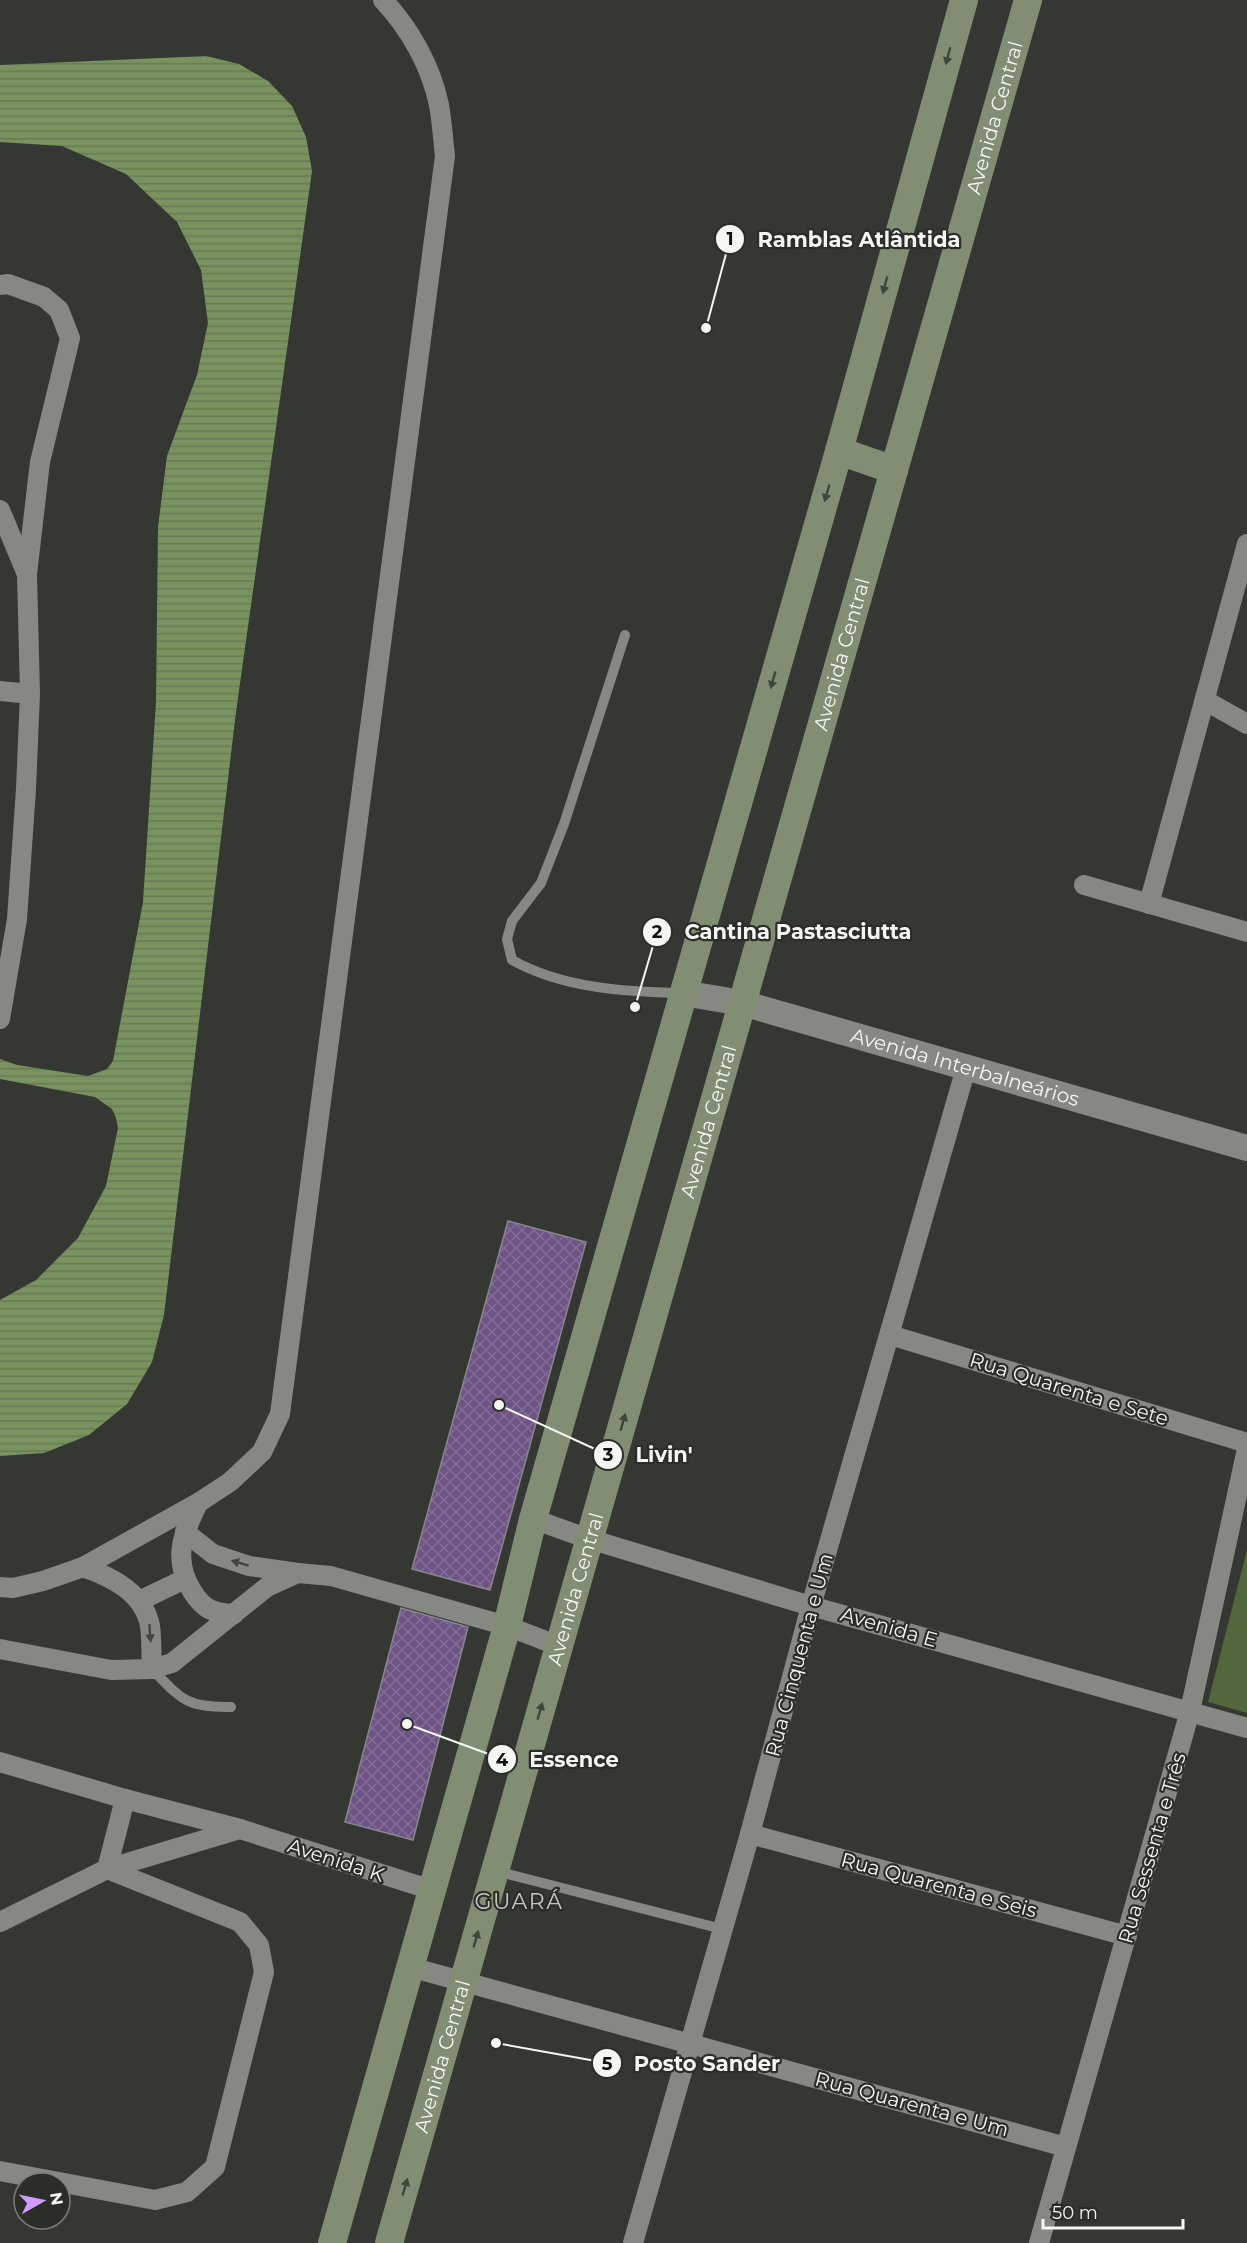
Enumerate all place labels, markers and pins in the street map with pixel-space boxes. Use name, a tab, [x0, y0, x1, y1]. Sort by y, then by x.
callout: Ramblas Atlântida	[715, 220, 972, 259]
callout: Cantina Pastasciutta	[642, 912, 924, 951]
callout: Livin'	[593, 1435, 705, 1474]
callout: Essence	[487, 1740, 631, 1779]
callout: Posto Sander	[592, 2044, 792, 2083]

